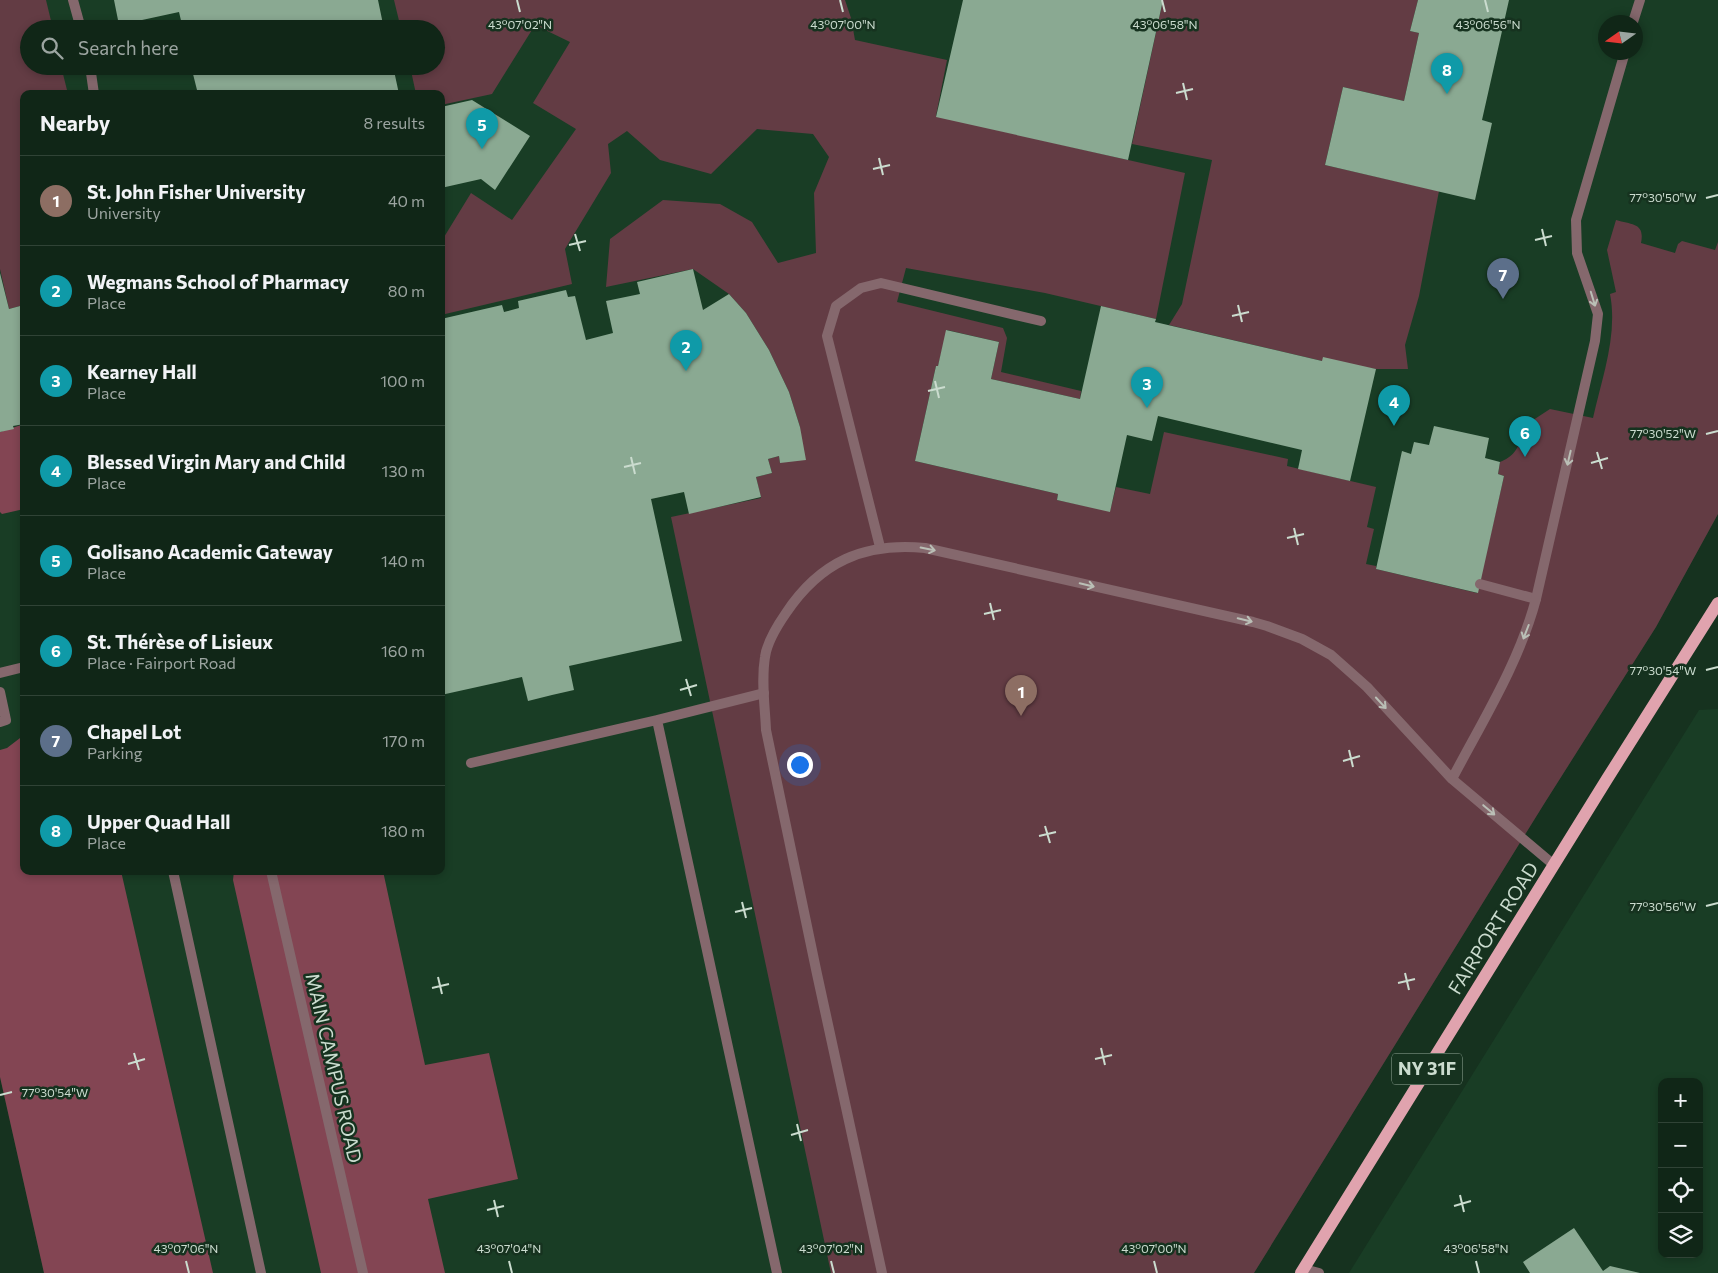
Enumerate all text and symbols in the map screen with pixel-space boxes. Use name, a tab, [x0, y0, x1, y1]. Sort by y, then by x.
north arrow	[1598, 15, 1643, 60]
text: 43°07'02"N	[488, 17, 552, 31]
text: 43°07'00"N	[810, 17, 876, 31]
text: 43°06'58"N	[1133, 17, 1197, 31]
text: 43°06'56"N	[1456, 17, 1520, 31]
search box	[20, 20, 445, 75]
icon: search	[38, 34, 66, 62]
text: Search here	[78, 36, 178, 59]
pin: 8	[1431, 53, 1463, 94]
pin: 5	[466, 108, 498, 149]
text: Nearby	[40, 110, 110, 135]
text: 8 results	[364, 113, 425, 132]
text: St. John Fisher University	[87, 180, 306, 203]
text: 77°30'50"W	[1630, 190, 1696, 204]
text: 1	[52, 191, 60, 210]
text: 40 m	[388, 191, 425, 210]
text: University	[87, 203, 161, 222]
pin: 7	[1487, 258, 1519, 299]
text: Wegmans School of Pharmacy	[87, 270, 349, 293]
text: 2	[51, 281, 61, 300]
text: 80 m	[388, 281, 425, 300]
one-way arrow	[1588, 290, 1598, 306]
text: Place	[87, 293, 126, 312]
pin: 2	[670, 330, 702, 371]
text: Kearney Hall	[87, 360, 197, 383]
pin: 3	[1131, 367, 1163, 408]
text: 3	[51, 371, 61, 390]
text: 100 m	[380, 371, 425, 390]
text: Place	[87, 383, 126, 402]
pin: 4	[1378, 385, 1410, 426]
pin: 6	[1509, 416, 1541, 457]
text: 77°30'52"W	[1630, 426, 1696, 440]
one-way arrow	[1563, 449, 1573, 465]
text: Blessed Virgin Mary and Child	[87, 450, 345, 473]
text: 4	[51, 461, 61, 480]
text: 130 m	[382, 461, 425, 480]
text: Place	[87, 473, 126, 492]
text: Golisano Academic Gateway	[87, 540, 333, 563]
one-way arrow	[920, 544, 936, 554]
text: 5	[51, 551, 61, 570]
text: 140 m	[381, 551, 425, 570]
text: Place	[87, 563, 126, 582]
one-way arrow	[1078, 581, 1094, 590]
one-way arrow	[1237, 616, 1253, 625]
one-way arrow	[1521, 624, 1530, 640]
text: St. Thérèse of Lisieux	[87, 630, 273, 653]
text: 6	[51, 641, 61, 660]
text: 160 m	[381, 641, 425, 660]
text: Place · Fairport Road	[87, 653, 236, 672]
text: 77°30'54"W	[1630, 663, 1696, 677]
pin: 1	[1005, 675, 1037, 716]
one-way arrow	[1376, 697, 1387, 710]
text: Chapel Lot	[87, 720, 181, 743]
text: 7	[52, 731, 60, 750]
text: 170 m	[382, 731, 425, 750]
text: Parking	[87, 743, 142, 762]
your location	[787, 752, 813, 778]
one-way arrow	[1482, 804, 1495, 815]
text: Upper Quad Hall	[87, 810, 231, 833]
text: 8	[51, 821, 61, 840]
text: 180 m	[381, 821, 425, 840]
text: Place	[87, 833, 126, 852]
street label: FAIRPORT ROAD	[1443, 857, 1542, 998]
text: 77°30'56"W	[1630, 899, 1696, 913]
street label: MAIN CAMPUS ROAD	[301, 971, 368, 1165]
road number: NY 31F	[1392, 1054, 1462, 1084]
map controls	[1658, 1078, 1703, 1258]
button: +	[1658, 1078, 1703, 1123]
text: 77°30'54"W	[22, 1085, 88, 1099]
button: −	[1658, 1123, 1703, 1168]
button: locate	[1658, 1168, 1703, 1213]
button: layers	[1658, 1213, 1703, 1258]
text: 43°07'06"N	[154, 1241, 218, 1255]
text: 43°07'04"N	[477, 1241, 541, 1255]
text: 43°07'02"N	[799, 1241, 863, 1255]
text: 43°07'00"N	[1121, 1241, 1187, 1255]
text: 43°06'58"N	[1444, 1241, 1508, 1255]

